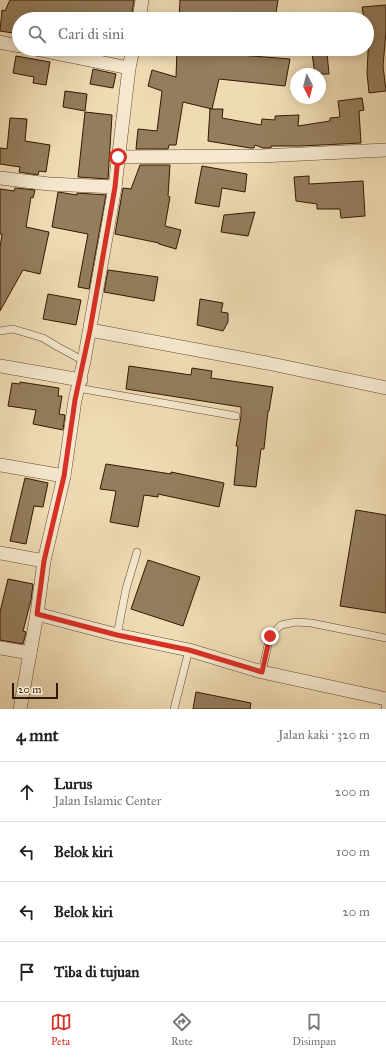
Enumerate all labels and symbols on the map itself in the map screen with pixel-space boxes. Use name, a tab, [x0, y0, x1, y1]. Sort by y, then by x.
north arrow	[290, 68, 326, 104]
route start	[109, 148, 127, 166]
route end	[261, 627, 279, 645]
scale bar	[12, 681, 58, 700]

